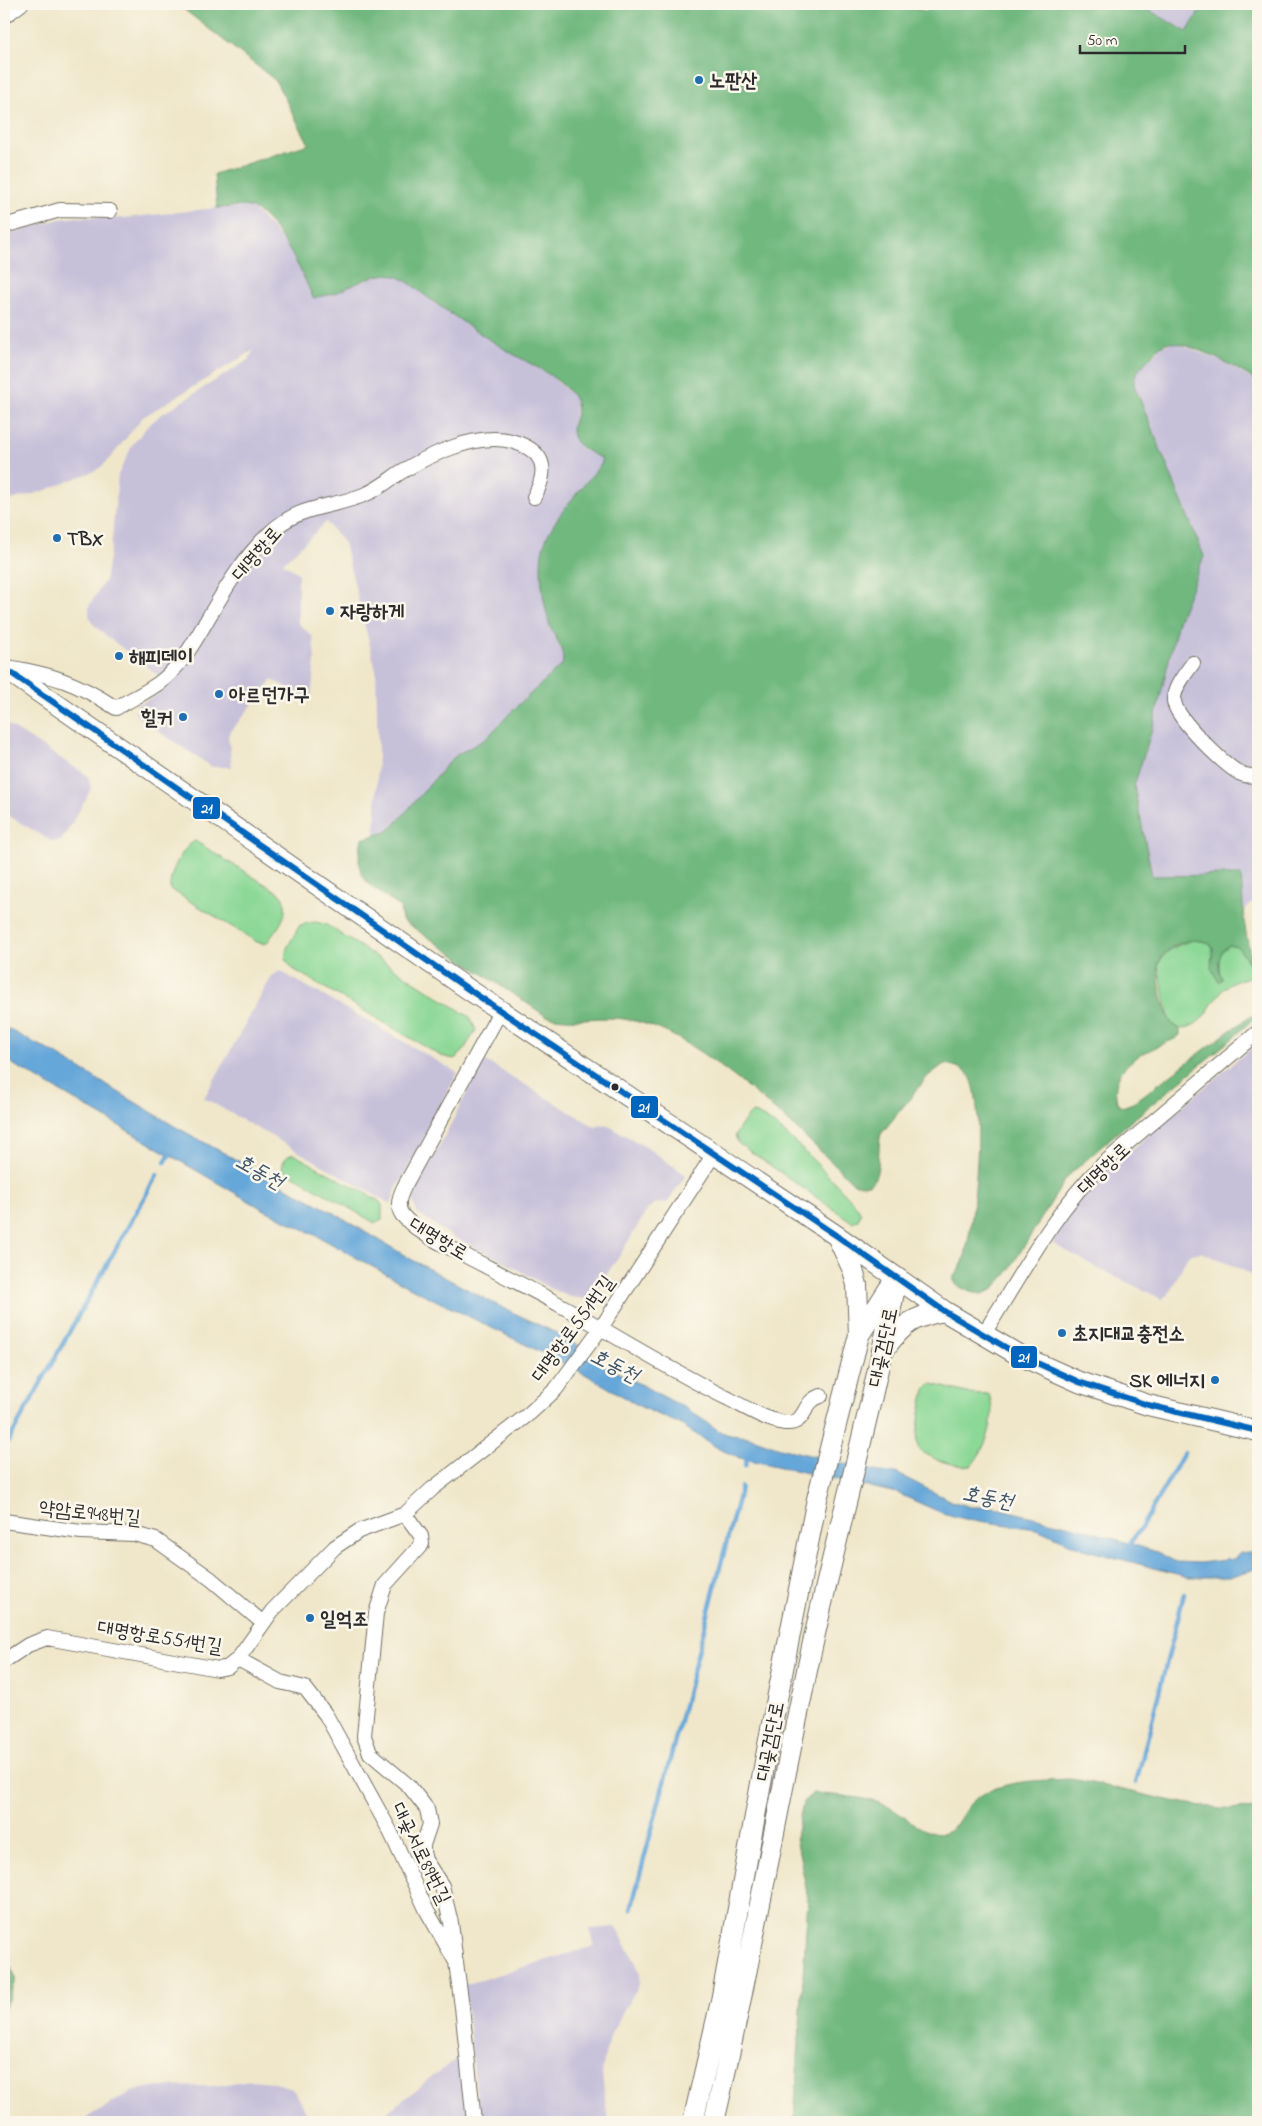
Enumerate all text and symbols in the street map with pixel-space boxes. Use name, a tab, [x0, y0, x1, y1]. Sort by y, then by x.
scale bar	[1080, 22, 1184, 54]
text: 50 m	[1087, 30, 1118, 52]
place label: 노판산	[709, 68, 757, 97]
marker: 노판산	[693, 74, 705, 86]
street label: 대명항로	[226, 521, 290, 588]
place label: TBX	[67, 526, 104, 555]
marker: TBX	[51, 532, 63, 544]
place label: 자랑하게	[340, 599, 404, 628]
marker: 자랑하게	[324, 605, 336, 617]
place label: 해피데이	[129, 644, 193, 673]
marker: 해피데이	[113, 650, 125, 662]
place label: 아르던가구	[229, 682, 309, 711]
marker: 아르던가구	[213, 688, 225, 700]
place label: 힐커	[141, 705, 173, 734]
marker: 힐커	[177, 711, 189, 723]
line badge: 21	[192, 796, 221, 820]
text: 21	[200, 799, 213, 820]
unlabelled marker	[610, 1082, 620, 1092]
line badge: 21	[630, 1095, 659, 1119]
text: 21	[637, 1098, 650, 1119]
street label: 대명항로	[1072, 1137, 1138, 1203]
water label: 호동천	[230, 1147, 290, 1199]
street label: 대명항로	[403, 1211, 473, 1269]
street label: 대명항로551번길	[525, 1270, 623, 1389]
street label: 대곶검단로	[862, 1305, 907, 1390]
place label: 초지대교충전소	[1072, 1321, 1185, 1350]
marker: 초지대교충전소	[1056, 1327, 1068, 1339]
water label: 호동천	[585, 1342, 645, 1393]
line badge: 21	[1010, 1345, 1038, 1369]
text: 21	[1017, 1348, 1030, 1369]
place label: SK 에너지	[1129, 1368, 1205, 1397]
marker: SK 에너지	[1209, 1374, 1221, 1386]
water label: 호동천	[960, 1479, 1017, 1519]
street label: 약암로948번길	[37, 1495, 142, 1534]
place label: 일억조	[320, 1606, 368, 1635]
marker: 일억조	[304, 1612, 316, 1624]
street label: 대명항로551번길	[95, 1614, 224, 1663]
street label: 대곶검단로	[750, 1699, 793, 1784]
street label: 대곶서로89번길	[383, 1798, 457, 1910]

